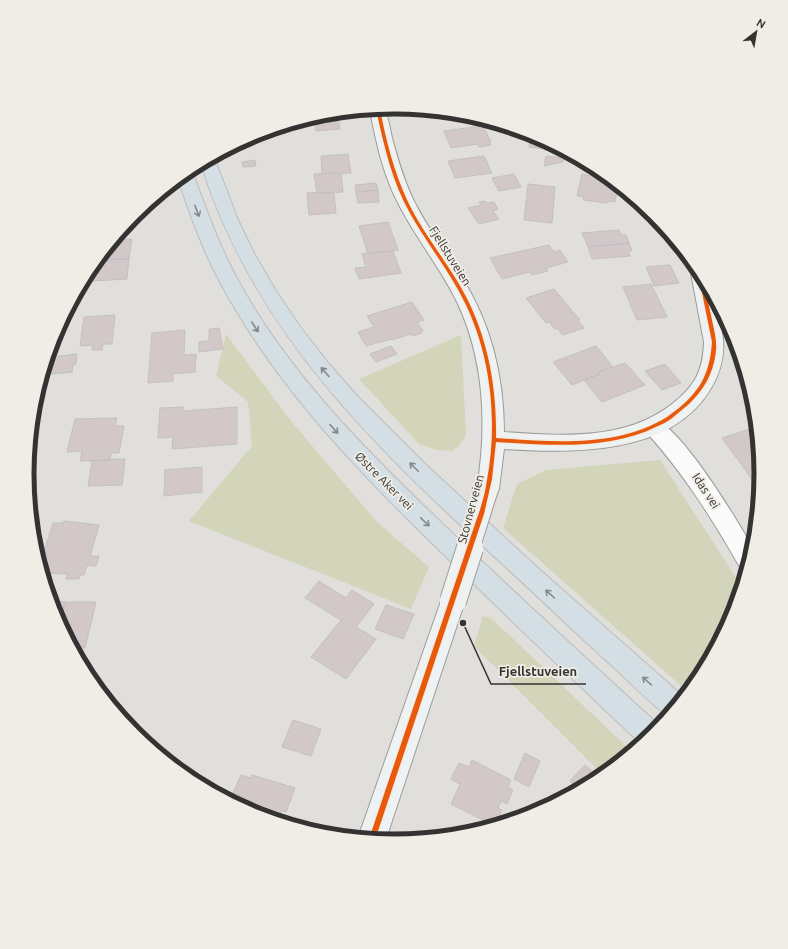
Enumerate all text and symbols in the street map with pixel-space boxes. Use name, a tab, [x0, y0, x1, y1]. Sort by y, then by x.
north arrow	[736, 12, 776, 52]
text: N	[755, 16, 768, 31]
one-way arrow	[194, 204, 201, 217]
street label: Fjellstuveien	[427, 224, 474, 288]
one-way arrow	[251, 321, 259, 332]
one-way arrow	[321, 368, 330, 378]
one-way arrow	[330, 424, 339, 435]
street label: Østre Aker vei	[353, 449, 416, 512]
one-way arrow	[409, 462, 419, 472]
street label: Idas vei	[690, 471, 723, 511]
street label: Stovnerveien	[455, 473, 486, 545]
one-way arrow	[420, 517, 430, 526]
one-way arrow	[545, 589, 555, 598]
callout: Fjellstuveien	[491, 659, 586, 684]
text: Fjellstuveien	[499, 664, 577, 678]
one-way arrow	[642, 676, 652, 685]

